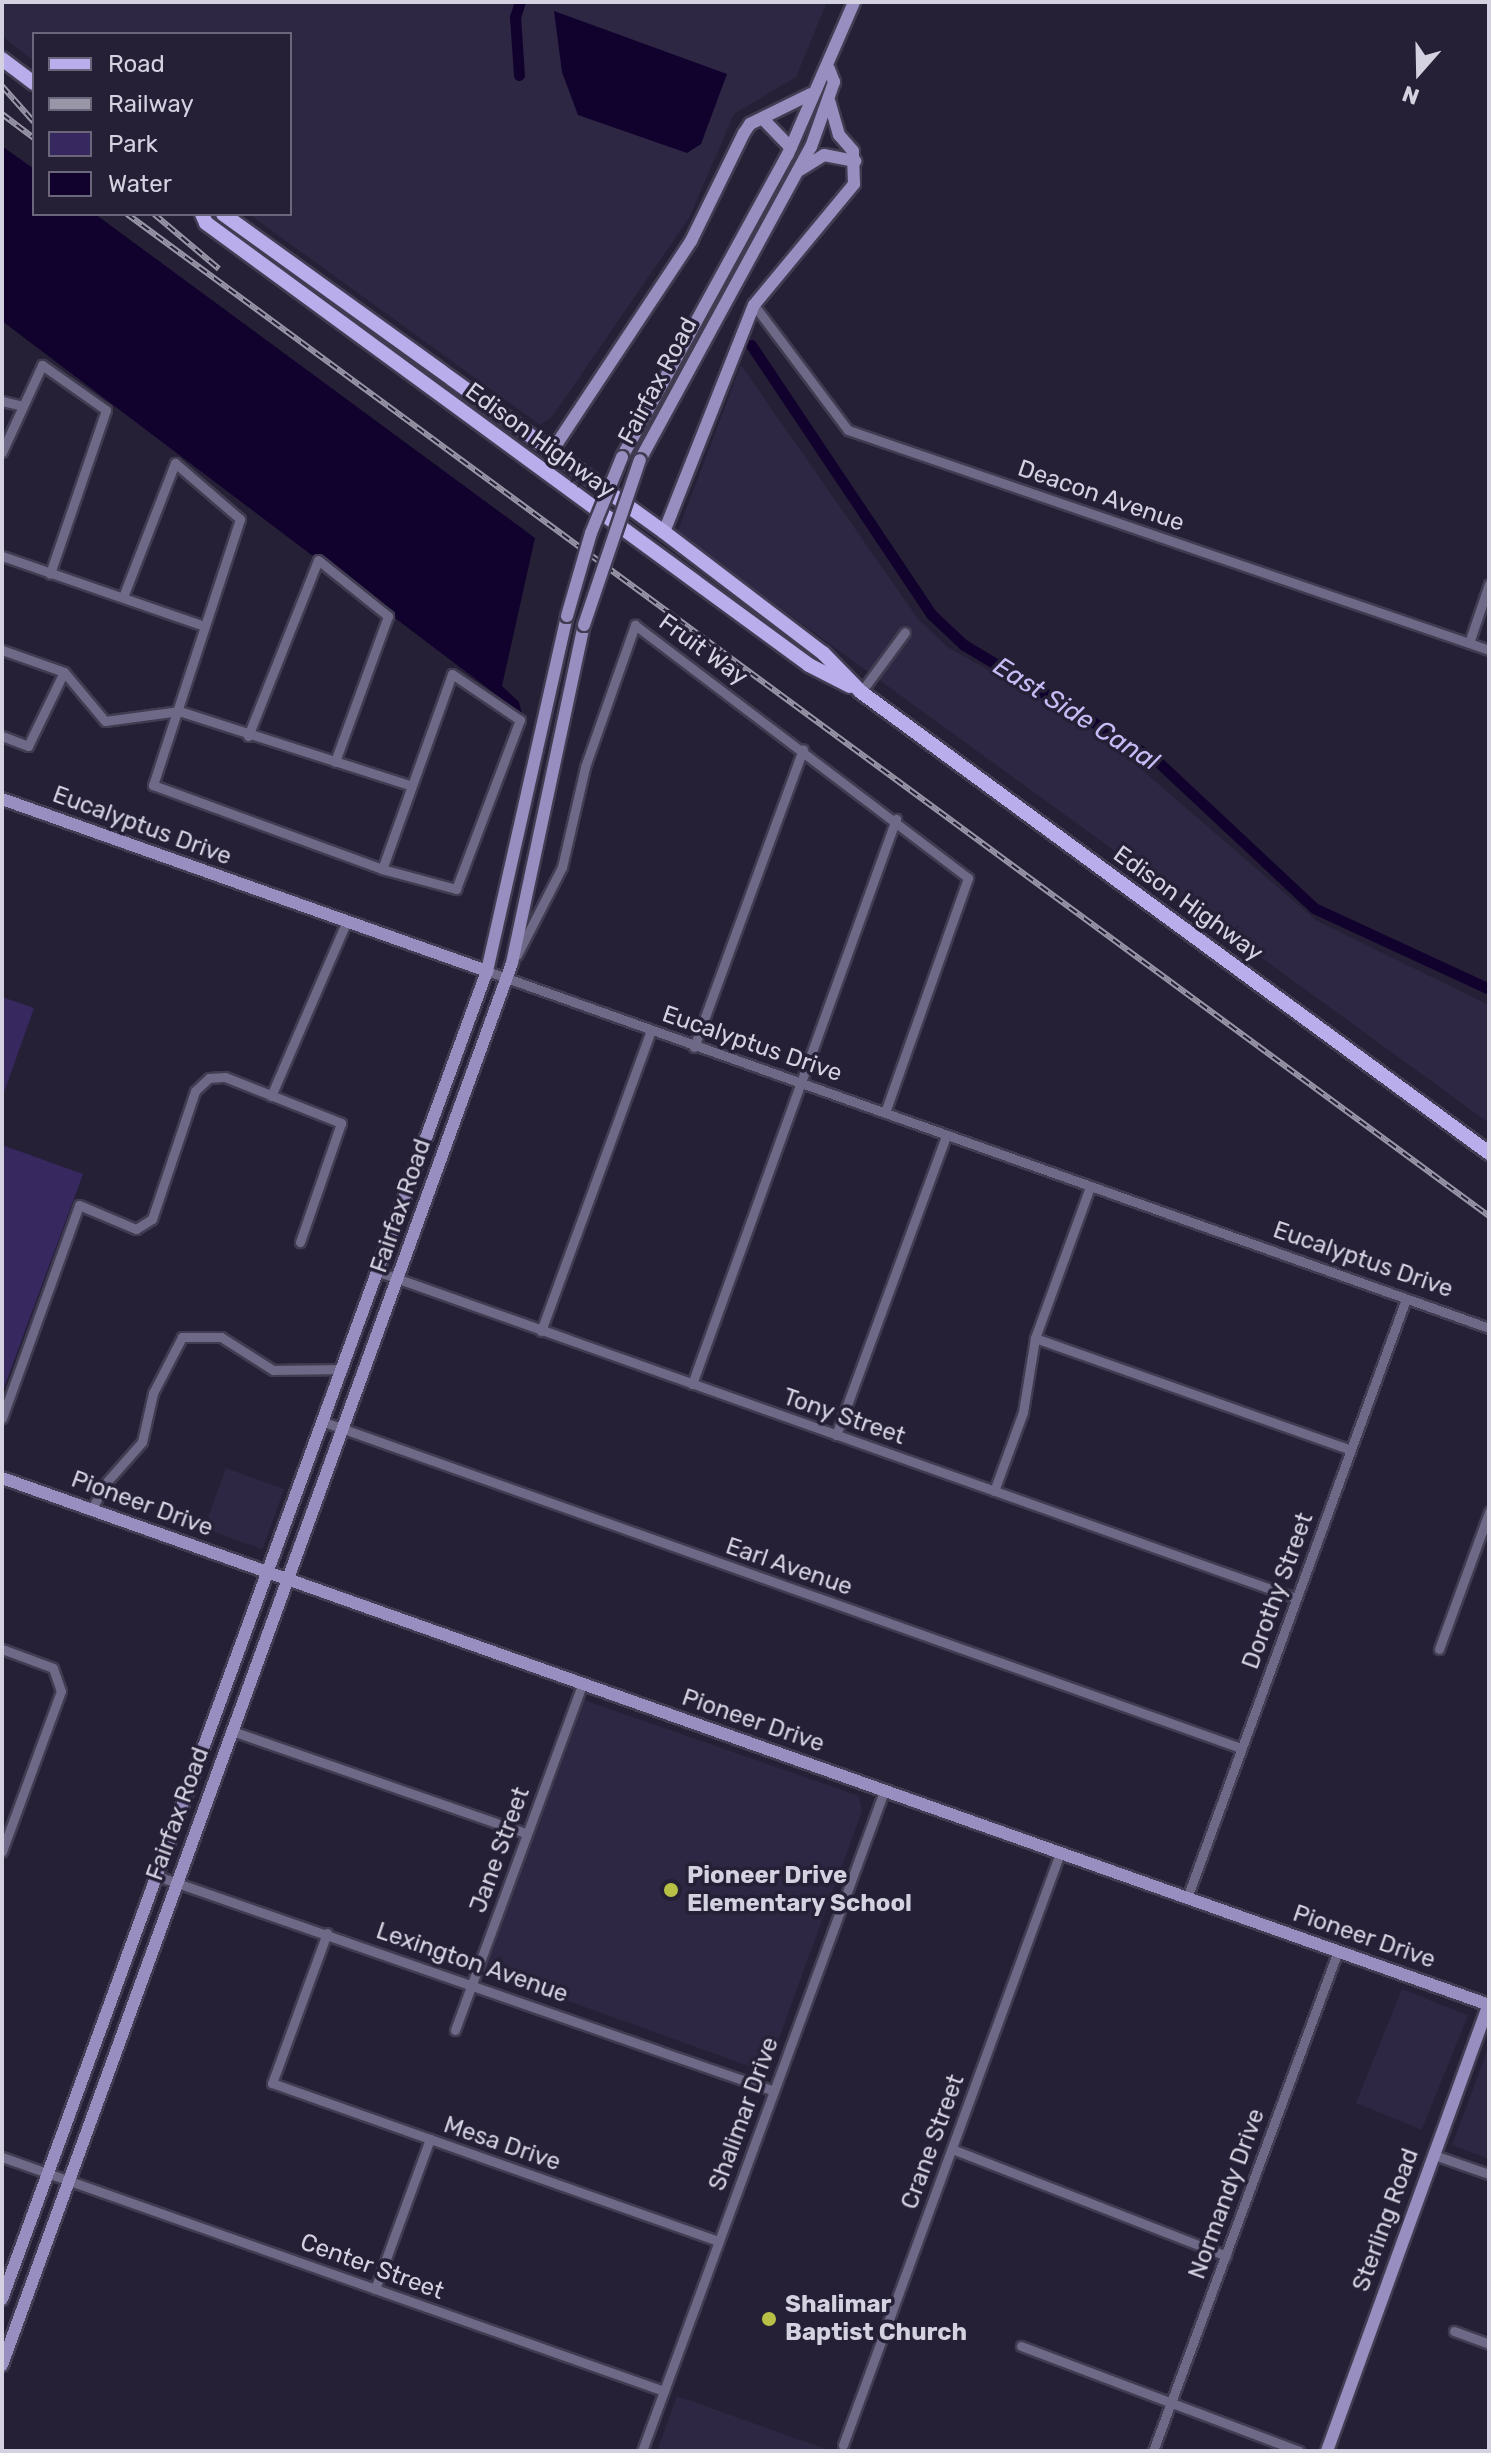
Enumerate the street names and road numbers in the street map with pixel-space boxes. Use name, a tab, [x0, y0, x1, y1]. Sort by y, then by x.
street label: Fairfax Road	[613, 313, 703, 449]
street label: Edison Highway	[460, 377, 620, 505]
street label: Deacon Avenue	[1014, 454, 1188, 538]
street label: Fruit Way	[653, 608, 753, 692]
street label: Eucalyptus Drive	[49, 780, 235, 872]
street label: Edison Highway	[1108, 840, 1268, 968]
street label: Eucalyptus Drive	[658, 1000, 846, 1088]
street label: Fairfax Road	[365, 1135, 437, 1277]
street label: Eucalyptus Drive	[1269, 1216, 1457, 1304]
street label: Tony Street	[779, 1383, 909, 1451]
street label: Pioneer Drive	[67, 1465, 217, 1543]
street label: Dorothy Street	[1236, 1509, 1320, 1673]
street label: Earl Avenue	[722, 1532, 856, 1602]
street label: Pioneer Drive	[678, 1683, 828, 1759]
street label: Fairfax Road	[141, 1744, 215, 1884]
street label: Jane Street	[464, 1783, 536, 1917]
street label: Pioneer Drive	[1289, 1899, 1439, 1975]
street label: Lexington Avenue	[372, 1917, 572, 2009]
street label: Shalimar Drive	[703, 2033, 785, 2195]
street label: Crane Street	[895, 2071, 971, 2213]
street label: Normandy Drive	[1183, 2105, 1271, 2283]
street label: Mesa Drive	[440, 2111, 564, 2177]
street label: Sterling Road	[1347, 2145, 1425, 2295]
street label: Center Street	[296, 2228, 448, 2306]

